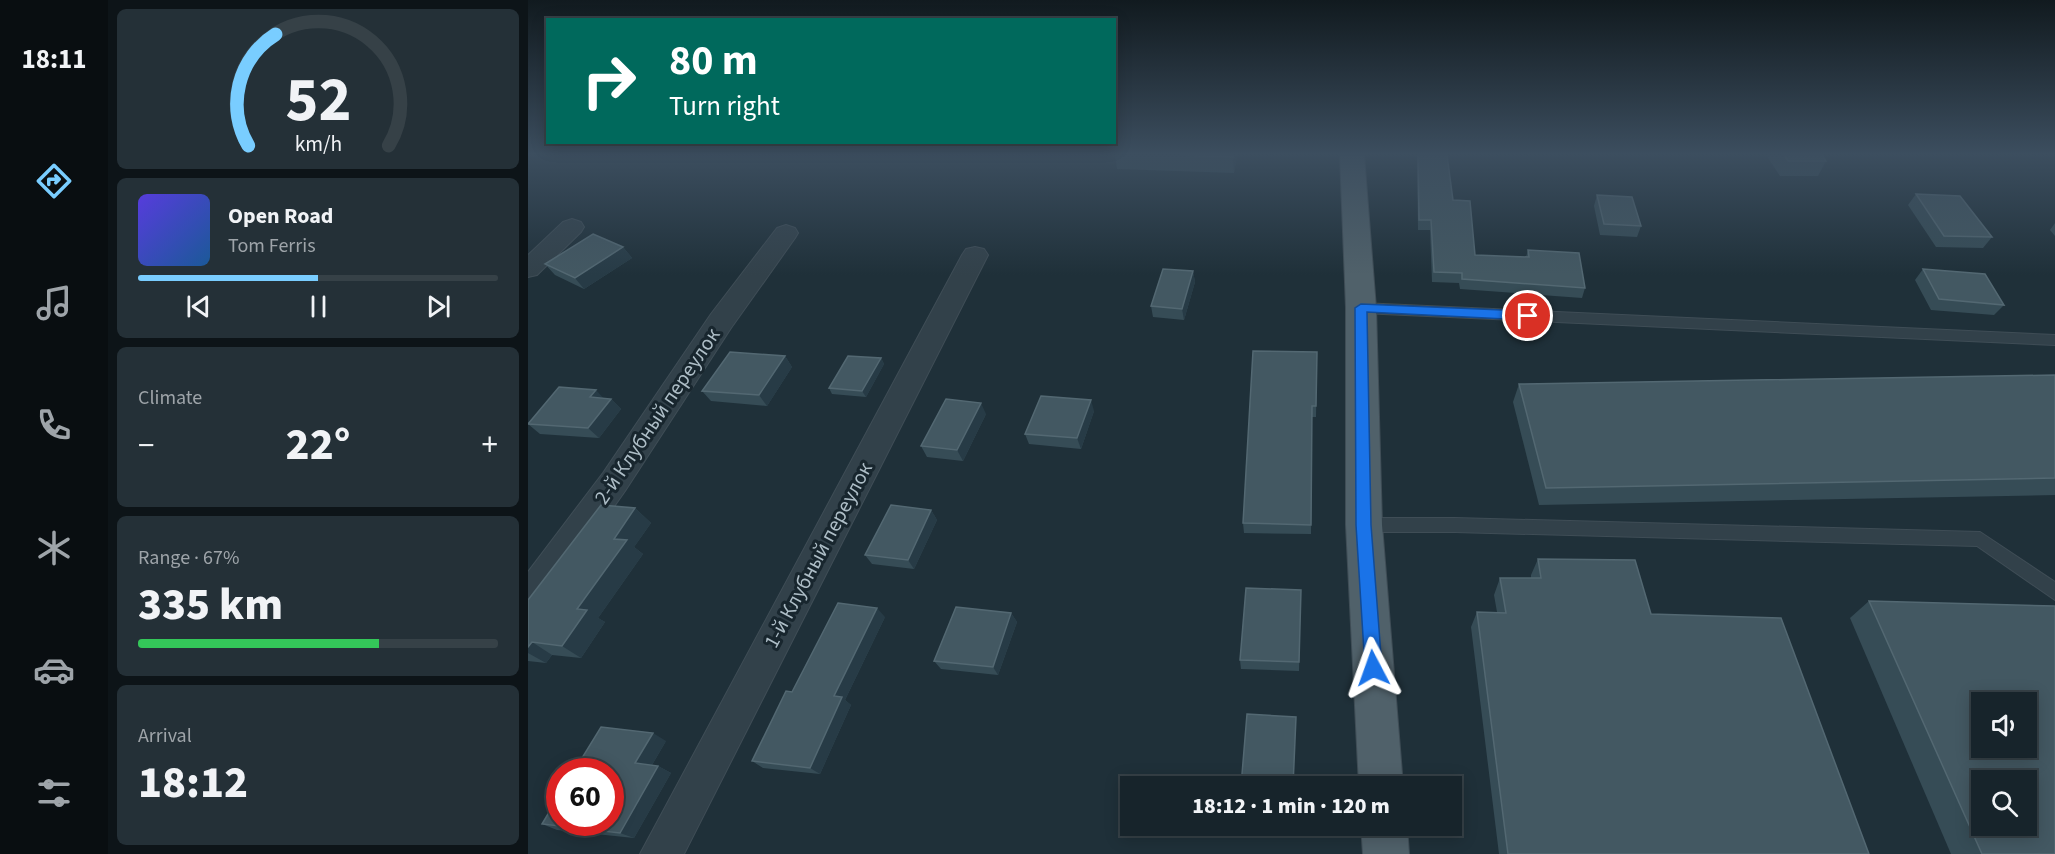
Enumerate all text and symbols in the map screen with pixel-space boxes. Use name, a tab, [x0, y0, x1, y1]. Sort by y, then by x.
text: 80 m	[669, 31, 758, 91]
text: 18:11	[21, 40, 87, 79]
icon: right	[570, 42, 648, 120]
text: 52	[285, 56, 351, 145]
text: Turn right	[669, 87, 780, 126]
text: km/h	[294, 129, 342, 160]
icon: directions	[33, 160, 75, 202]
text: Open Road	[228, 200, 333, 232]
text: Tom Ferris	[228, 232, 316, 260]
icon: music	[33, 282, 75, 324]
icon: previous	[182, 290, 215, 323]
icon: pause	[302, 290, 335, 323]
icon: next	[422, 290, 455, 323]
pin	[1502, 290, 1553, 341]
icon: arrive	[1511, 299, 1544, 332]
street label: 2-й Клубный переулок	[587, 321, 728, 510]
text: Climate	[138, 384, 202, 412]
icon: phone	[33, 404, 75, 446]
text: 22°	[286, 413, 350, 477]
text: −	[138, 422, 154, 469]
text: +	[482, 422, 498, 469]
street label: 1-й Клубный переулок	[756, 456, 880, 653]
icon: climate	[33, 527, 75, 569]
text: Range · 67%	[138, 544, 239, 572]
text: 335 km	[138, 573, 283, 637]
position arrow	[1341, 636, 1405, 700]
icon: car	[33, 649, 75, 691]
map controls	[1971, 692, 2037, 836]
button: sound	[1971, 692, 2037, 758]
text: Arrival	[138, 722, 192, 750]
text: 18:12	[138, 751, 248, 815]
speed limit sign: 60	[546, 758, 624, 836]
button: search	[1971, 770, 2037, 836]
icon: filters	[33, 772, 75, 814]
text: 18:12 · 1 min · 120 m	[1192, 790, 1390, 822]

